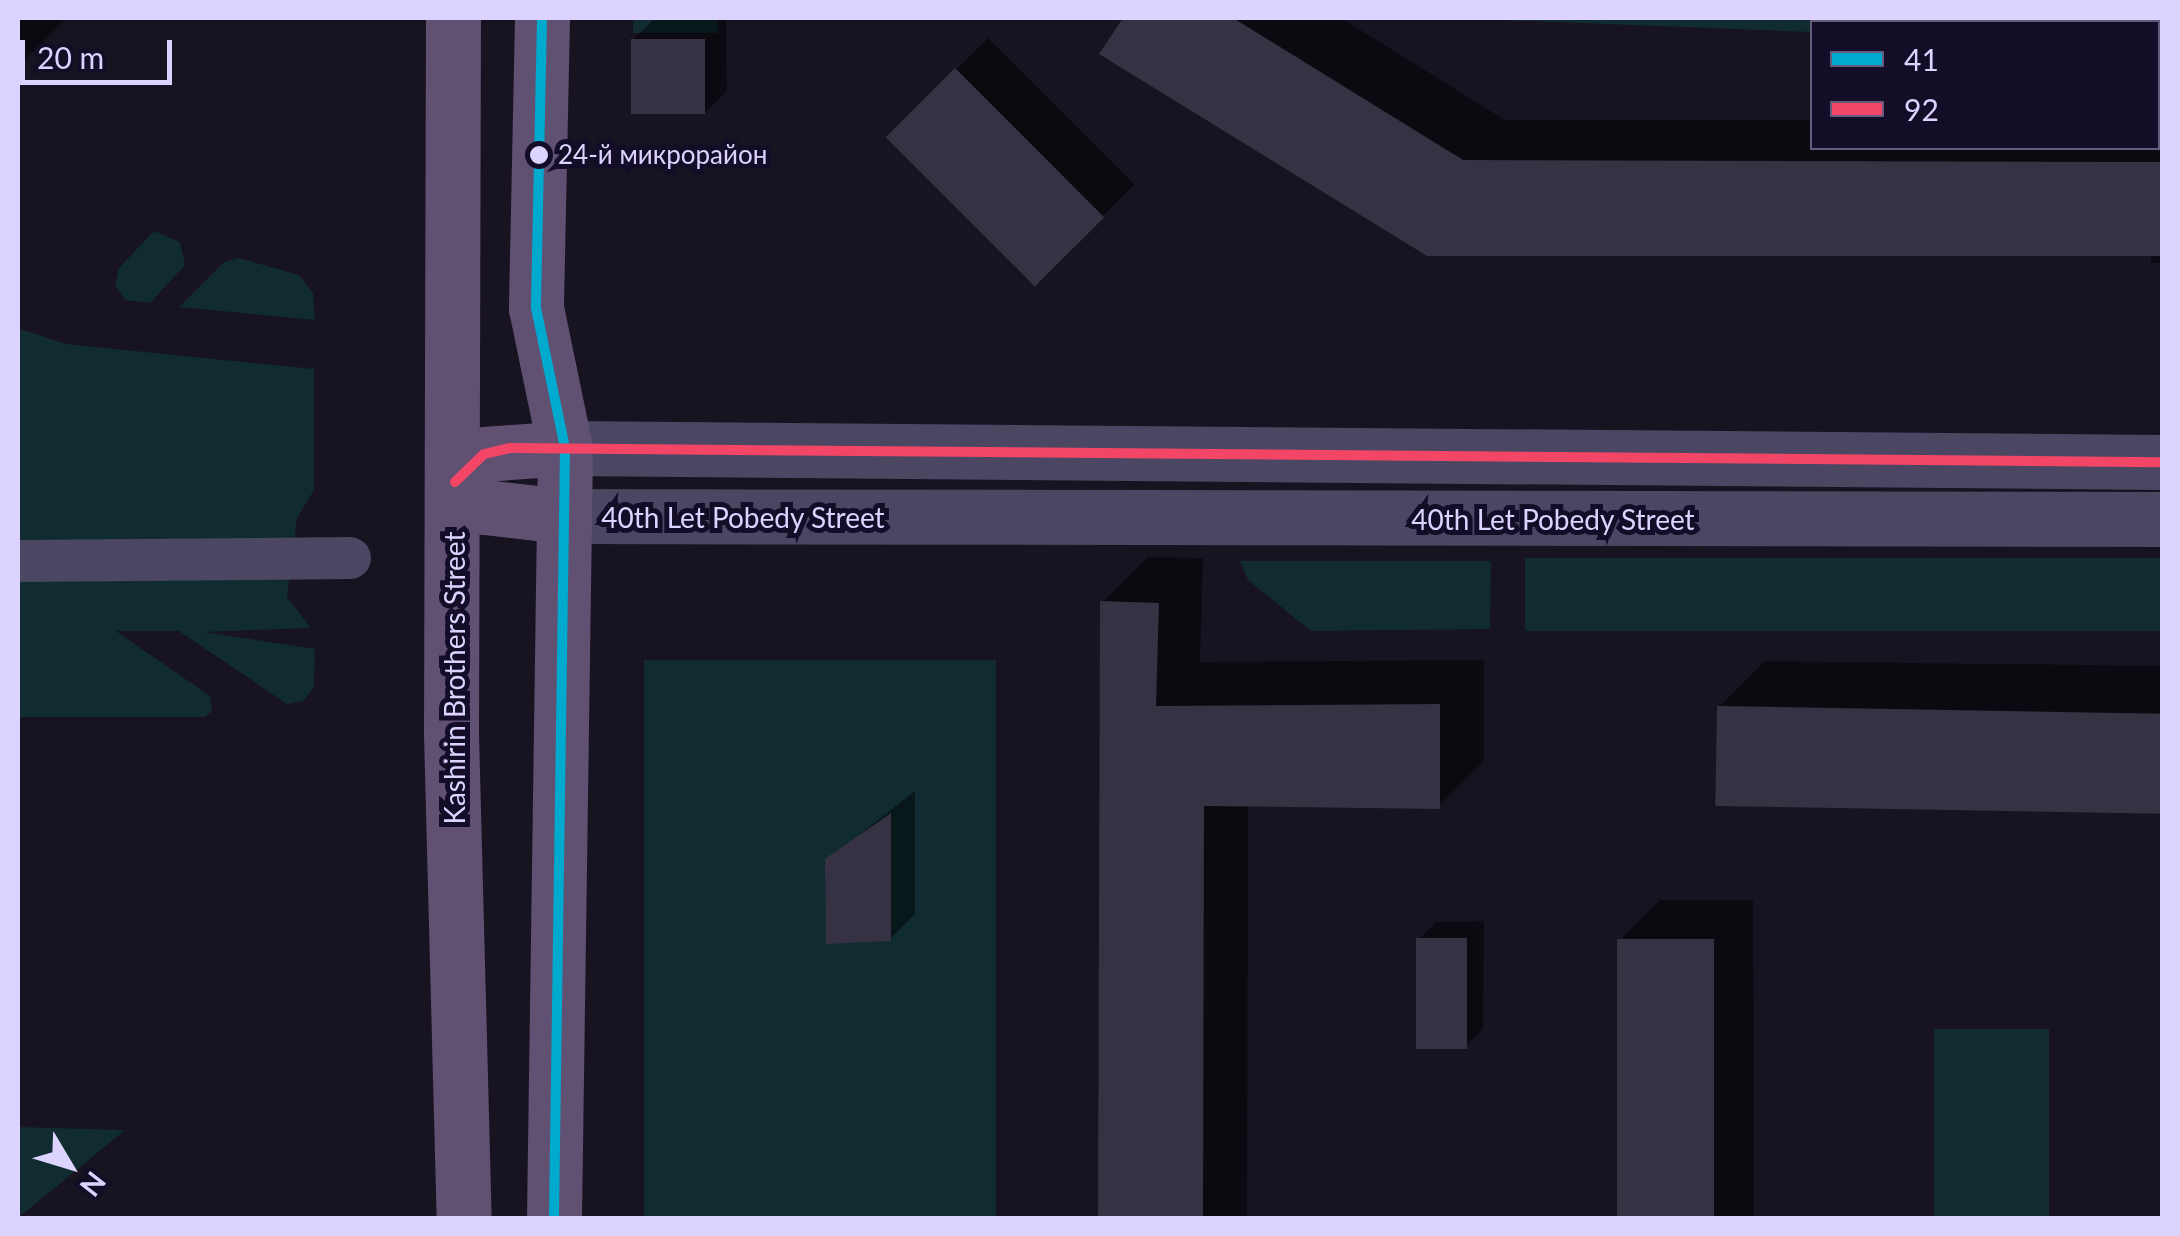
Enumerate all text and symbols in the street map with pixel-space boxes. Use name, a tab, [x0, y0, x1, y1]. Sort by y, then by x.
scale bar	[25, 20, 178, 82]
legend	[1810, 20, 2160, 150]
text: 20 m	[37, 39, 104, 75]
text: 41	[1904, 41, 1939, 77]
text: 92	[1904, 91, 1939, 127]
place label: 24-й микрорайон	[558, 139, 767, 171]
marker: 24-й микрорайон	[529, 145, 549, 165]
street label: 40th Let Pobedy Street	[601, 500, 885, 534]
street label: 40th Let Pobedy Street	[1411, 502, 1695, 536]
street label: Kashirin Brothers Street	[437, 531, 471, 825]
north arrow	[20, 1116, 120, 1216]
text: N	[74, 1165, 114, 1203]

